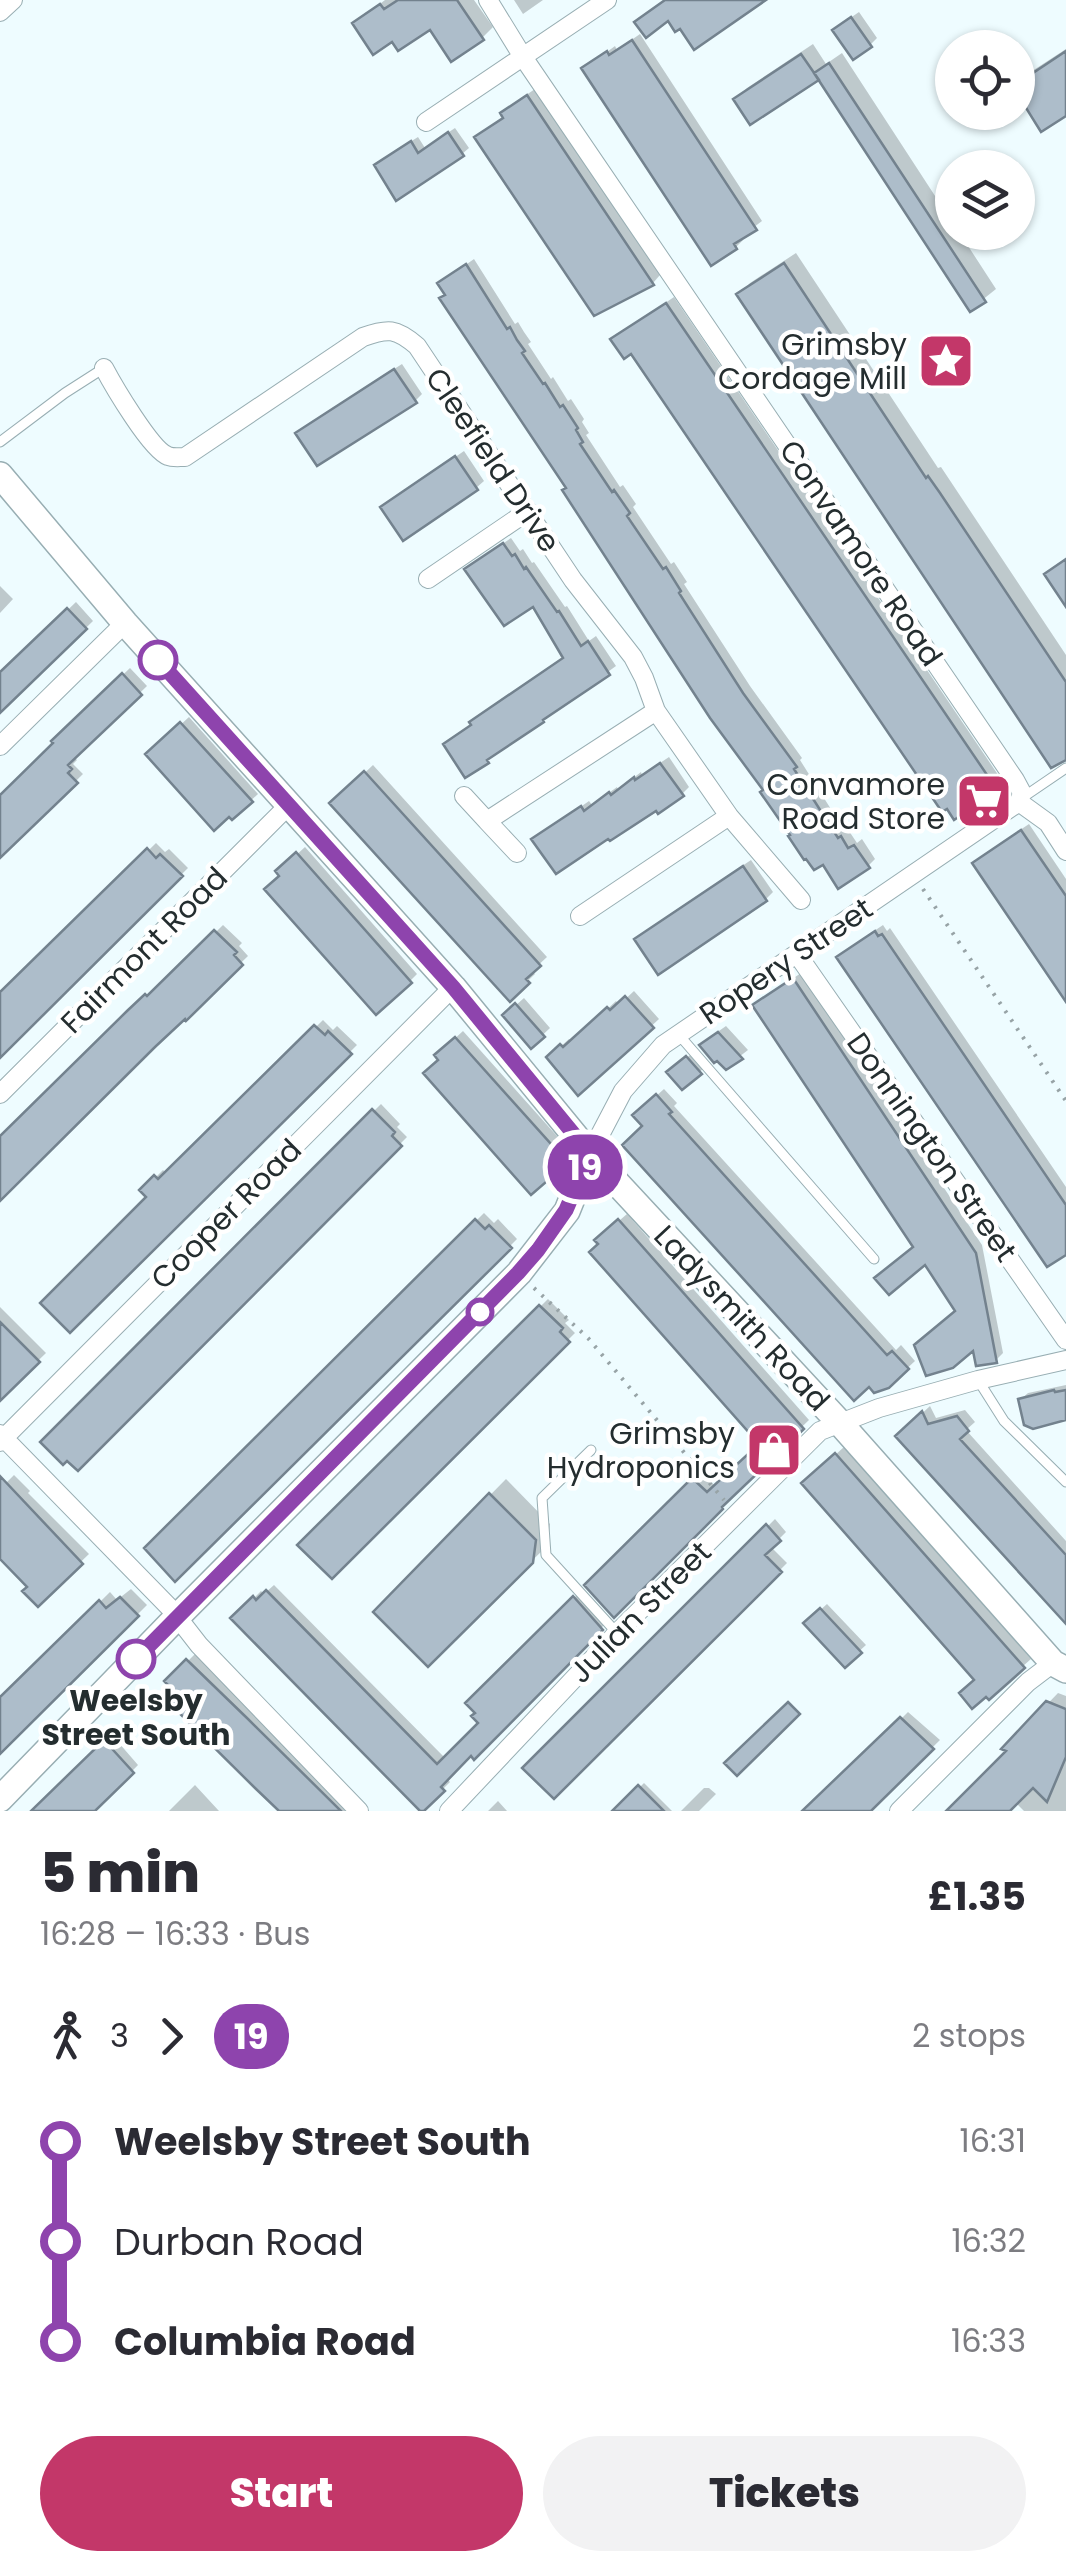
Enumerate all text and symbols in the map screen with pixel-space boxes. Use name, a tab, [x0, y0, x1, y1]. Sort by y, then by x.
map controls	[935, 30, 1035, 250]
button: locate	[935, 30, 1035, 130]
button: layers	[935, 150, 1035, 250]
place label: Grimsby Cordage Mill	[718, 323, 907, 400]
place icon: Grimsby Cordage Mill	[916, 331, 976, 391]
street label: Cleefield Drive	[415, 359, 571, 561]
street label: Convamore Road	[769, 431, 953, 675]
unlabelled marker	[139, 641, 177, 679]
place label: Convamore Road Store	[766, 763, 945, 840]
supermarket icon: Convamore Road Store	[954, 771, 1014, 831]
street label: Fairmont Road	[51, 857, 237, 1043]
street label: Ropery Street	[691, 887, 881, 1035]
street label: Donnington Street	[837, 1024, 1027, 1270]
street label: Cooper Road	[141, 1129, 311, 1299]
line badge: 19	[540, 1134, 630, 1200]
text: 19	[568, 1143, 602, 1192]
street label: Ladysmith Road	[644, 1215, 840, 1421]
unlabelled marker	[467, 1299, 493, 1325]
place label: Grimsby Hydroponics	[547, 1412, 735, 1489]
shop icon: Grimsby Hydroponics	[744, 1420, 804, 1480]
street label: Julian Street	[559, 1531, 721, 1693]
marker: Weelsby Street South	[117, 1640, 155, 1678]
place label: Weelsby Street South	[41, 1679, 231, 1756]
text: 5 min	[40, 1834, 200, 1911]
text: £1.35	[928, 1870, 1026, 1923]
text: 16:28 – 16:33 · Bus	[40, 1911, 310, 1956]
icon: walk	[40, 2009, 95, 2064]
icon: forward	[144, 2009, 199, 2064]
text: 19	[234, 2012, 269, 2061]
text: 3	[110, 2013, 129, 2058]
text: 2 stops	[912, 2013, 1026, 2058]
text: Weelsby Street South	[114, 2115, 531, 2168]
text: 16:31	[960, 2118, 1026, 2163]
text: Durban Road	[114, 2215, 364, 2268]
text: 16:32	[951, 2218, 1026, 2263]
text: Columbia Road	[114, 2315, 416, 2368]
text: 16:33	[951, 2318, 1026, 2363]
button: Start	[40, 2436, 523, 2551]
button: Tickets	[543, 2436, 1026, 2551]

